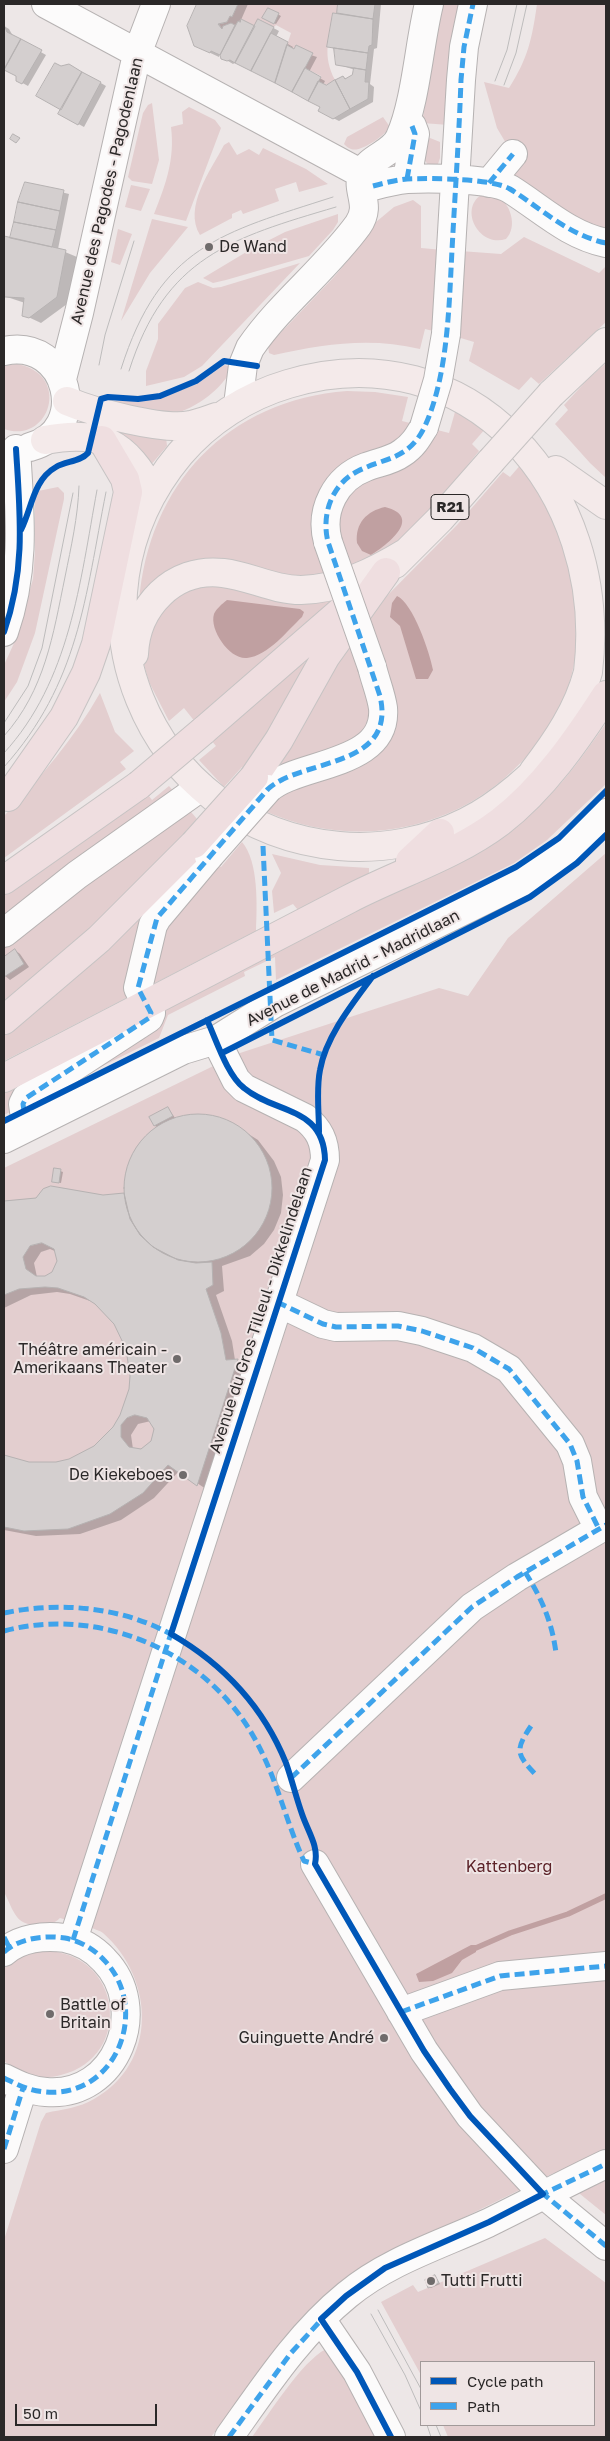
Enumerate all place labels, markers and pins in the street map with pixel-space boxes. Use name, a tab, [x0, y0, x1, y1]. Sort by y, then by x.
place label: De Wand	[219, 237, 287, 257]
marker: De Wand	[203, 241, 215, 253]
place label: Théâtre américain - Amerikaans Theater	[13, 1340, 167, 1378]
marker: Théâtre américain - Amerikaans Theater	[171, 1353, 183, 1365]
place label: De Kiekeboes	[69, 1465, 173, 1485]
marker: De Kiekeboes	[177, 1469, 189, 1481]
place label: Battle of Britain	[60, 1995, 126, 2033]
marker: Battle of Britain	[44, 2008, 56, 2020]
place label: Guinguette André	[238, 2028, 374, 2048]
marker: Guinguette André	[378, 2032, 390, 2044]
place label: Tutti Frutti	[441, 2271, 522, 2291]
marker: Tutti Frutti	[425, 2275, 437, 2287]

